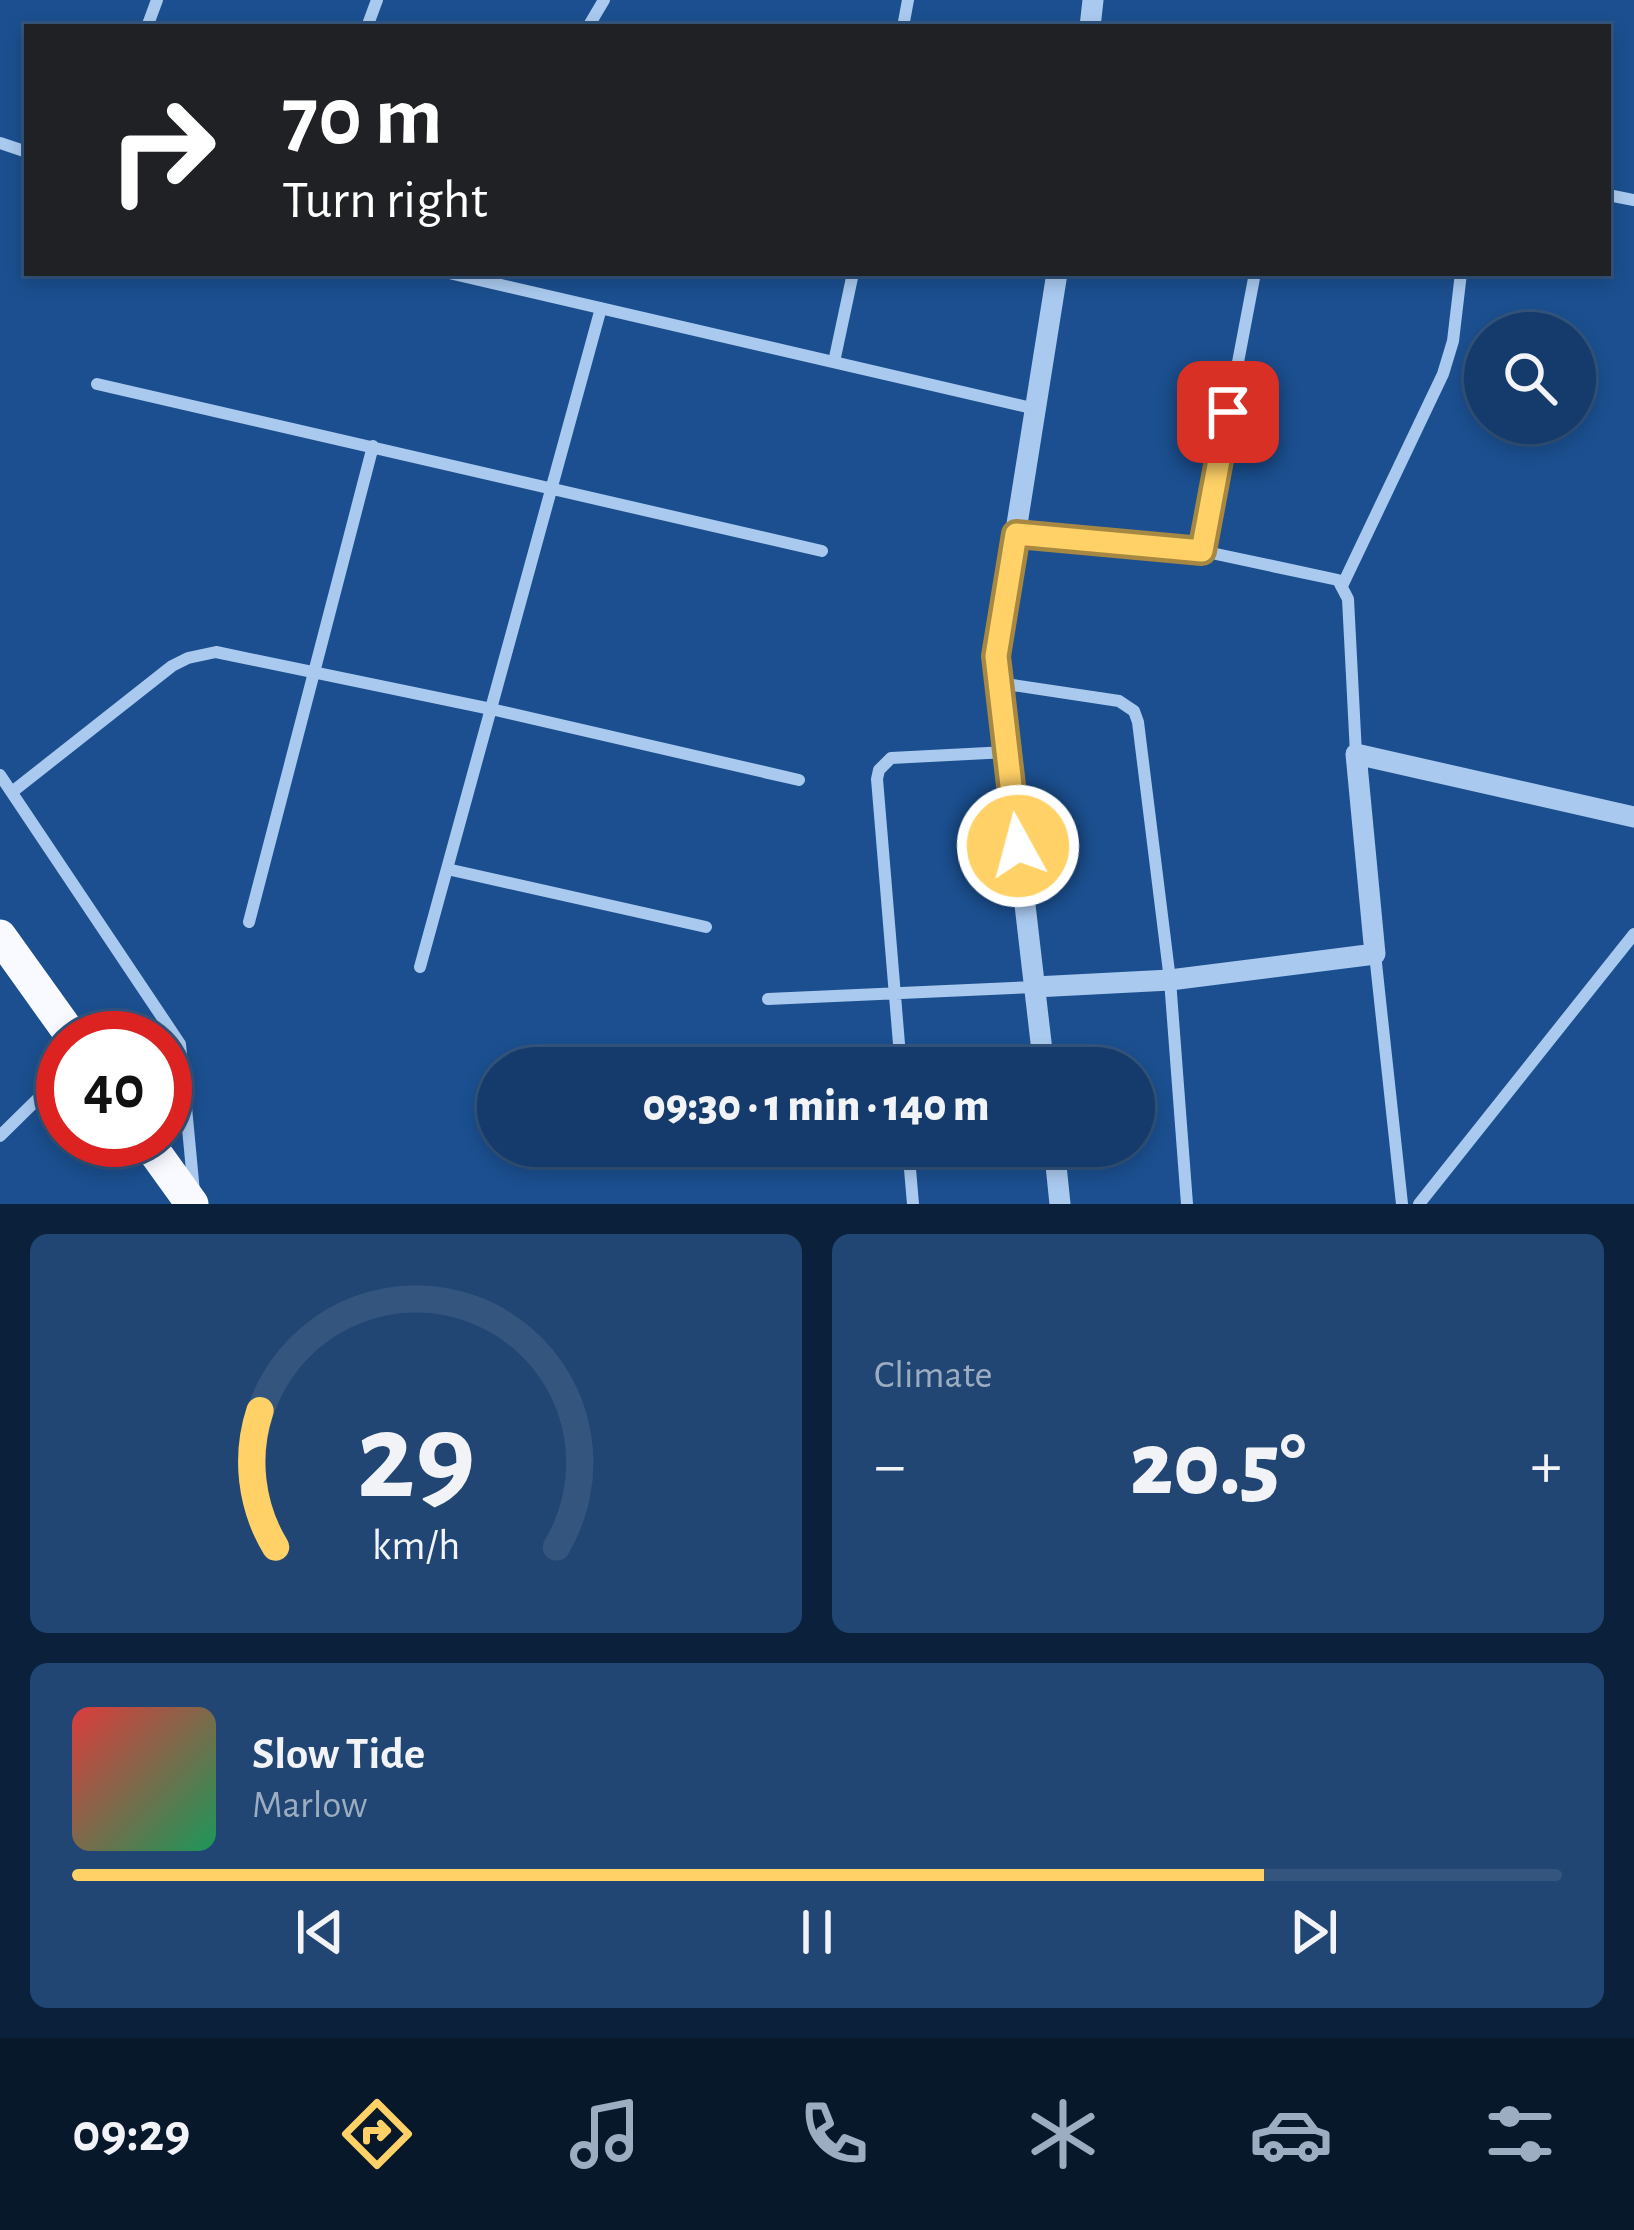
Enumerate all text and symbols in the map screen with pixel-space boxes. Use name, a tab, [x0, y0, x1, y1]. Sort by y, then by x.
icon: right	[84, 72, 240, 228]
text: 70 m	[282, 76, 443, 160]
text: Turn right	[282, 174, 488, 228]
map controls	[1464, 312, 1596, 444]
button: search	[1464, 312, 1596, 444]
pin	[1177, 361, 1279, 463]
icon: arrive	[1195, 379, 1261, 445]
position arrow	[955, 783, 1081, 909]
speed limit sign: 40	[36, 1011, 192, 1167]
text: 09:30 · 1 min · 140 m	[642, 1084, 990, 1129]
text: Climate	[874, 1356, 992, 1395]
text: 29	[356, 1396, 476, 1521]
text: 20.5°	[1130, 1421, 1306, 1511]
text: −	[874, 1433, 906, 1499]
text: +	[1530, 1433, 1562, 1499]
text: km/h	[372, 1524, 460, 1567]
text: Slow Tide	[252, 1732, 425, 1777]
text: Marlow	[252, 1786, 367, 1825]
icon: previous	[287, 1899, 353, 1965]
icon: pause	[784, 1899, 850, 1965]
icon: next	[1281, 1899, 1347, 1965]
icon: directions	[335, 2092, 419, 2176]
icon: music	[563, 2092, 647, 2176]
icon: phone	[792, 2092, 876, 2176]
icon: climate	[1021, 2092, 1105, 2176]
icon: car	[1249, 2092, 1333, 2176]
icon: filters	[1478, 2092, 1562, 2176]
text: 09:29	[72, 2107, 190, 2161]

